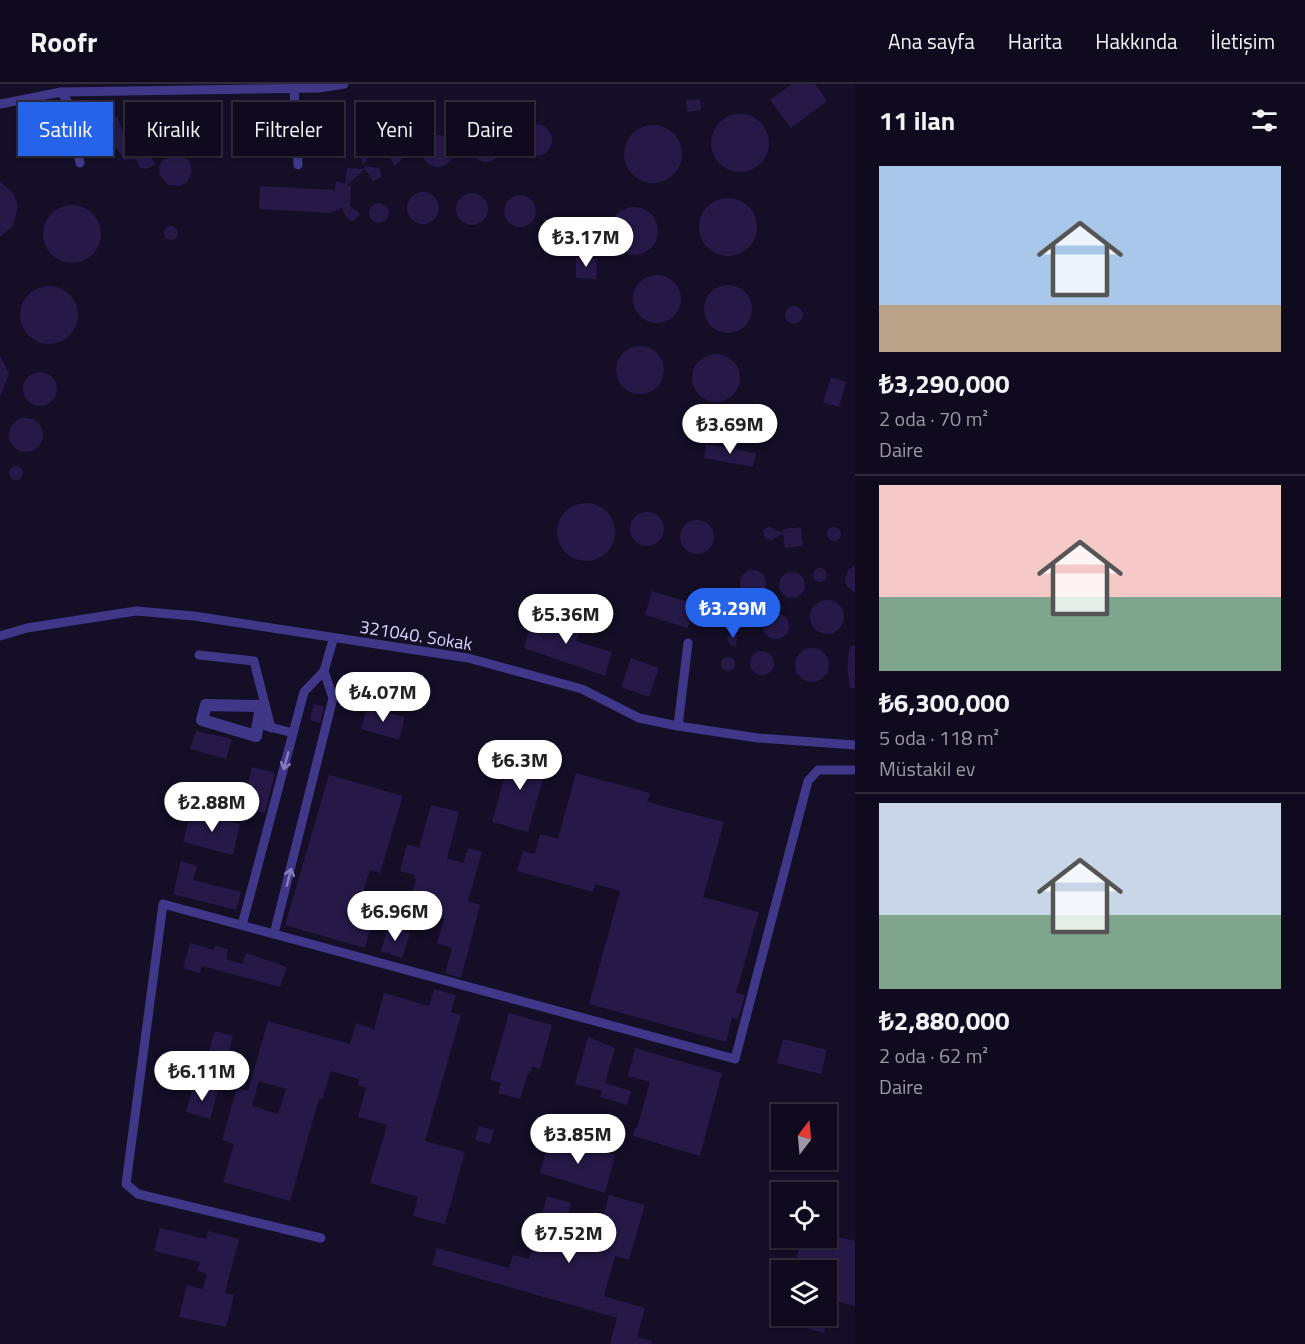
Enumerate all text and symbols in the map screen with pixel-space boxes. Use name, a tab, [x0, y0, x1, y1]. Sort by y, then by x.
text: Roofr	[30, 20, 97, 63]
text: Ana sayfa	[888, 25, 975, 57]
text: Harita	[1008, 25, 1062, 57]
text: Hakkında	[1095, 25, 1178, 57]
text: İletişim	[1211, 25, 1275, 57]
text: 11 ilan	[879, 101, 955, 140]
chip: Satılık	[18, 102, 113, 156]
chip: Kiralık	[125, 102, 221, 156]
chip: Filtreler	[233, 102, 344, 156]
chip: Yeni	[356, 102, 434, 156]
chip: Daire	[446, 102, 534, 156]
icon: filters	[1248, 104, 1281, 137]
icon: home	[1026, 205, 1134, 313]
pin: ₺3.17M	[537, 217, 635, 268]
text: ₺3.17M	[552, 221, 620, 252]
text: ₺3,290,000	[879, 364, 1009, 403]
text: 2 oda · 70 m²	[879, 403, 988, 434]
pin: ₺3.69M	[681, 404, 779, 455]
text: ₺3.69M	[696, 408, 764, 439]
text: Daire	[879, 434, 923, 465]
icon: home	[1026, 524, 1134, 632]
pin: ₺3.29M	[684, 588, 782, 639]
text: ₺3.29M	[699, 592, 767, 623]
pin: ₺5.36M	[517, 594, 615, 645]
text: ₺5.36M	[532, 598, 600, 629]
street label: 321040. Sokak	[358, 613, 475, 657]
pin: ₺4.07M	[334, 672, 432, 723]
text: ₺4.07M	[349, 676, 417, 707]
text: ₺6,300,000	[879, 683, 1009, 722]
text: 5 oda · 118 m²	[879, 722, 999, 753]
pin: ₺6.3M	[478, 740, 562, 791]
text: ₺6.3M	[492, 744, 548, 775]
one-way arrow	[279, 751, 291, 770]
text: Müstakil ev	[879, 753, 975, 784]
pin: ₺2.88M	[163, 782, 261, 833]
text: ₺2.88M	[178, 786, 246, 817]
icon: home	[1026, 842, 1134, 950]
one-way arrow	[283, 868, 295, 887]
pin: ₺6.96M	[346, 891, 444, 942]
text: ₺6.96M	[361, 895, 429, 926]
text: ₺2,880,000	[879, 1001, 1009, 1040]
text: 2 oda · 62 m²	[879, 1040, 988, 1071]
pin: ₺6.11M	[153, 1051, 251, 1102]
text: ₺6.11M	[168, 1055, 236, 1086]
text: Daire	[879, 1071, 923, 1102]
north arrow	[771, 1104, 837, 1170]
map controls	[771, 1104, 837, 1326]
pin: ₺3.85M	[529, 1114, 627, 1165]
text: ₺3.85M	[544, 1118, 612, 1149]
button: locate	[771, 1182, 837, 1248]
pin: ₺7.52M	[520, 1213, 618, 1264]
text: ₺7.52M	[535, 1217, 603, 1248]
button: layers	[771, 1260, 837, 1326]

